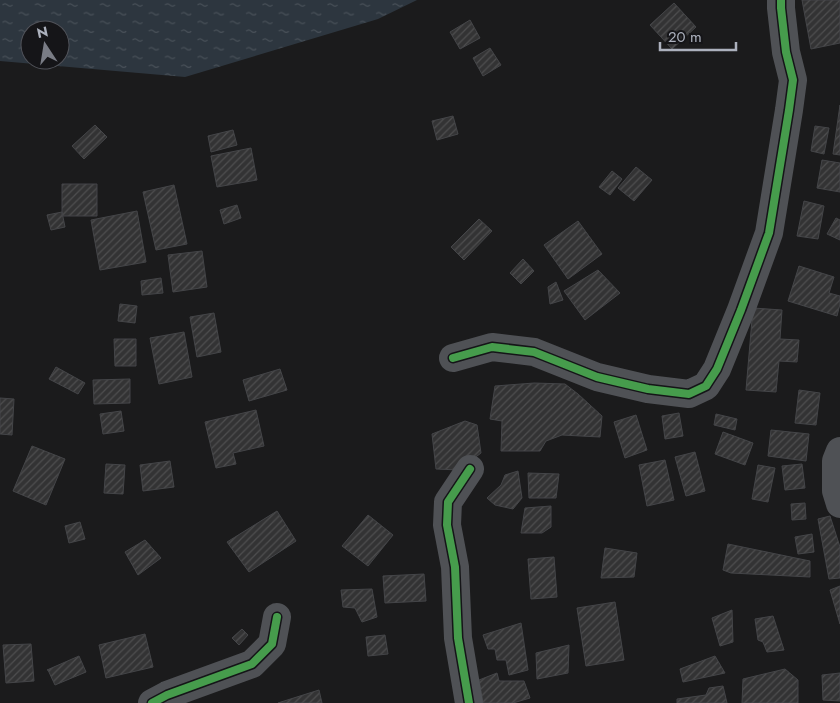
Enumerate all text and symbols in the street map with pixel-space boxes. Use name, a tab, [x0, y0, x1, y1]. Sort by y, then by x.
north arrow	[20, 20, 70, 70]
scale bar	[660, 20, 736, 52]
text: N	[35, 21, 50, 43]
text: 20 m	[668, 26, 702, 48]

